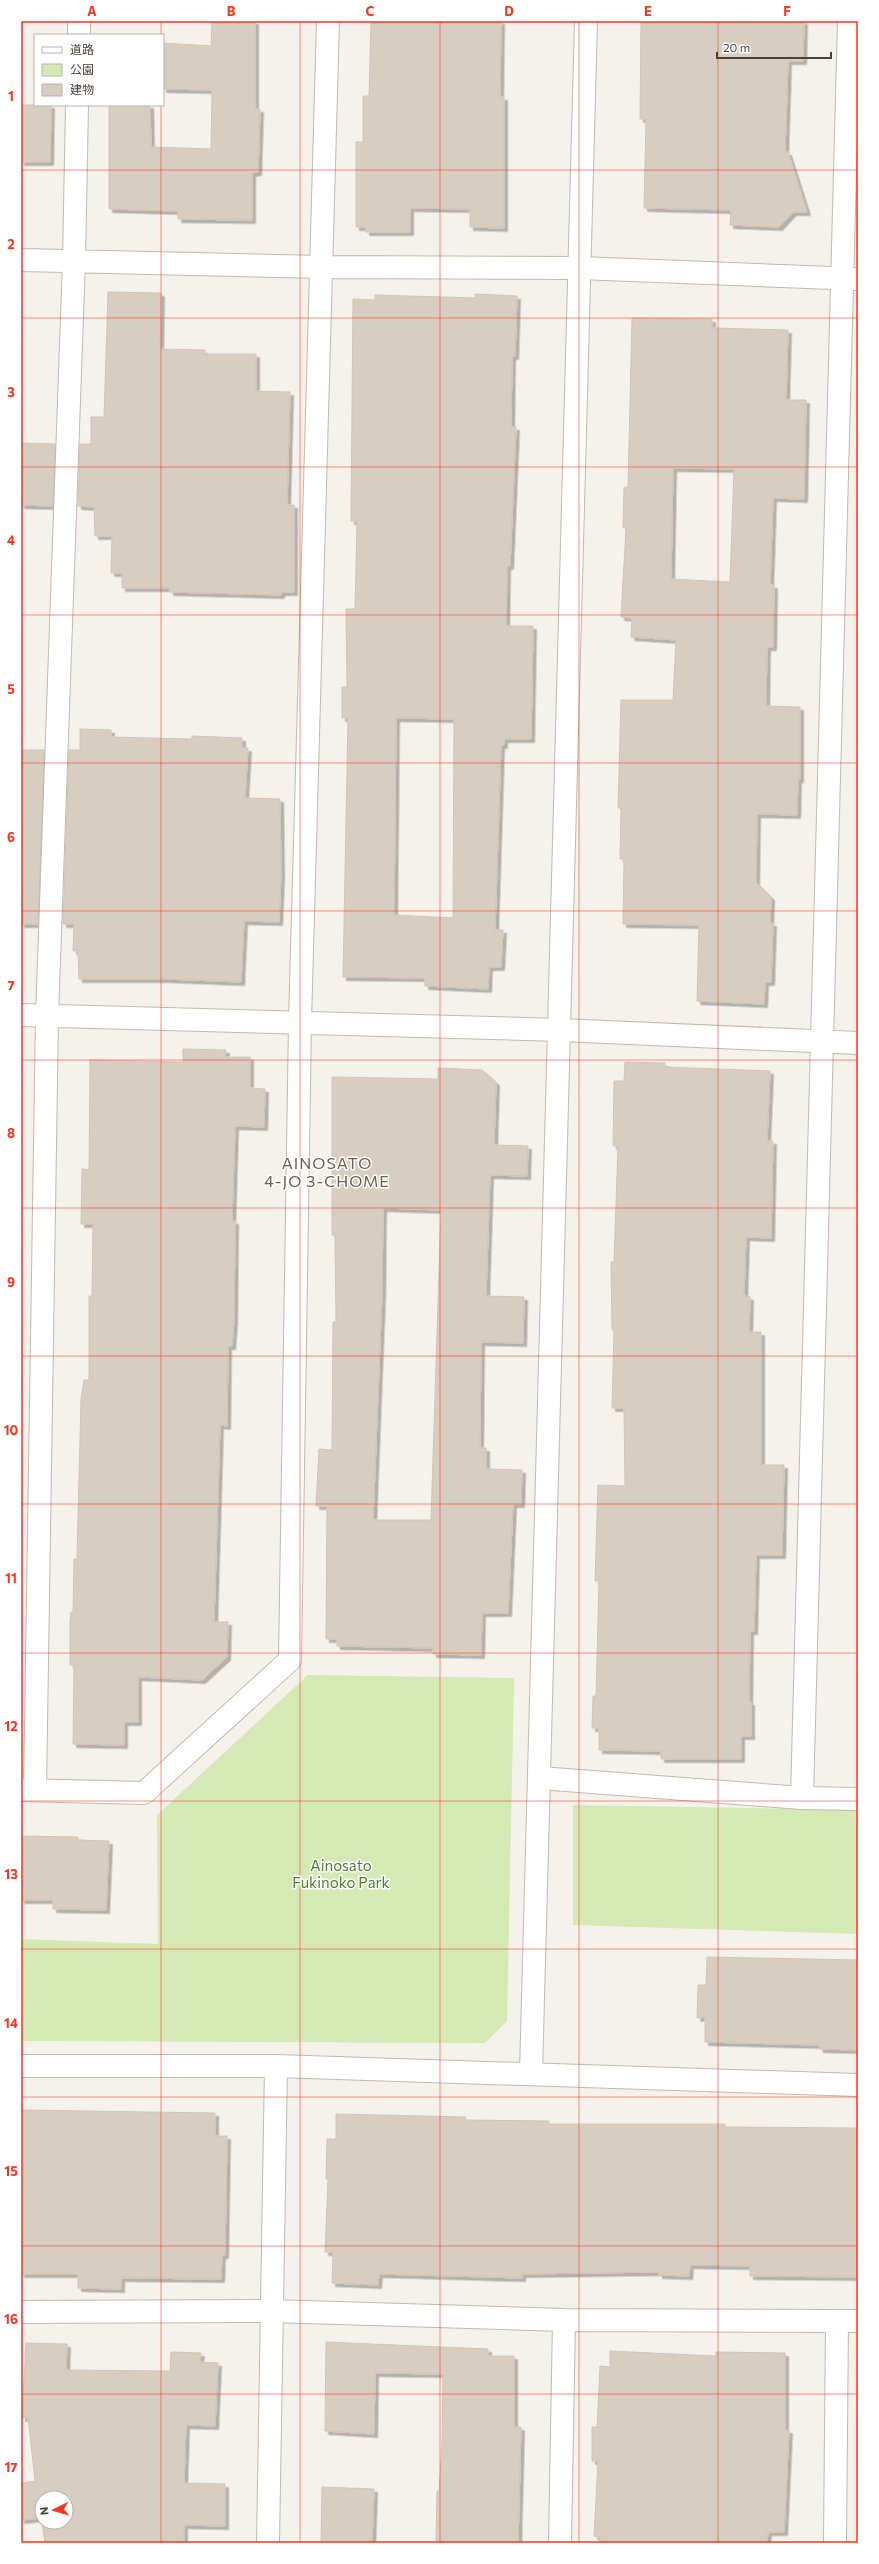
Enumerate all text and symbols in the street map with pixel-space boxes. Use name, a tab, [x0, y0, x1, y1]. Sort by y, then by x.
text: A	[87, 3, 97, 19]
text: B	[227, 3, 236, 19]
text: C	[366, 3, 375, 19]
text: D	[504, 3, 514, 19]
text: E	[644, 3, 652, 19]
text: F	[783, 3, 791, 19]
legend	[34, 34, 164, 106]
scale bar	[717, 34, 831, 60]
text: 20 m	[723, 40, 750, 54]
text: 道路	[70, 42, 94, 56]
text: 公園	[70, 62, 94, 76]
text: 建物	[70, 82, 94, 96]
text: 1	[8, 88, 14, 104]
text: 2	[7, 236, 15, 252]
text: 3	[7, 384, 15, 400]
text: 4	[7, 532, 15, 548]
text: 5	[7, 681, 15, 697]
text: 6	[7, 829, 15, 845]
text: 7	[7, 977, 15, 993]
text: 8	[7, 1125, 15, 1141]
district label: AINOSATO 4-JO 3-CHOME	[264, 1153, 390, 1190]
text: 9	[7, 1274, 15, 1290]
text: 10	[4, 1422, 19, 1438]
text: 11	[5, 1570, 17, 1586]
text: 12	[4, 1718, 18, 1734]
park label: Ainosato Fukinoko Park	[292, 1856, 390, 1891]
text: 13	[4, 1866, 18, 1882]
text: 14	[4, 2015, 18, 2031]
text: 15	[4, 2163, 18, 2179]
text: 16	[4, 2311, 18, 2327]
text: 17	[4, 2459, 18, 2475]
north arrow	[34, 2490, 74, 2530]
text: N	[37, 2506, 50, 2516]

